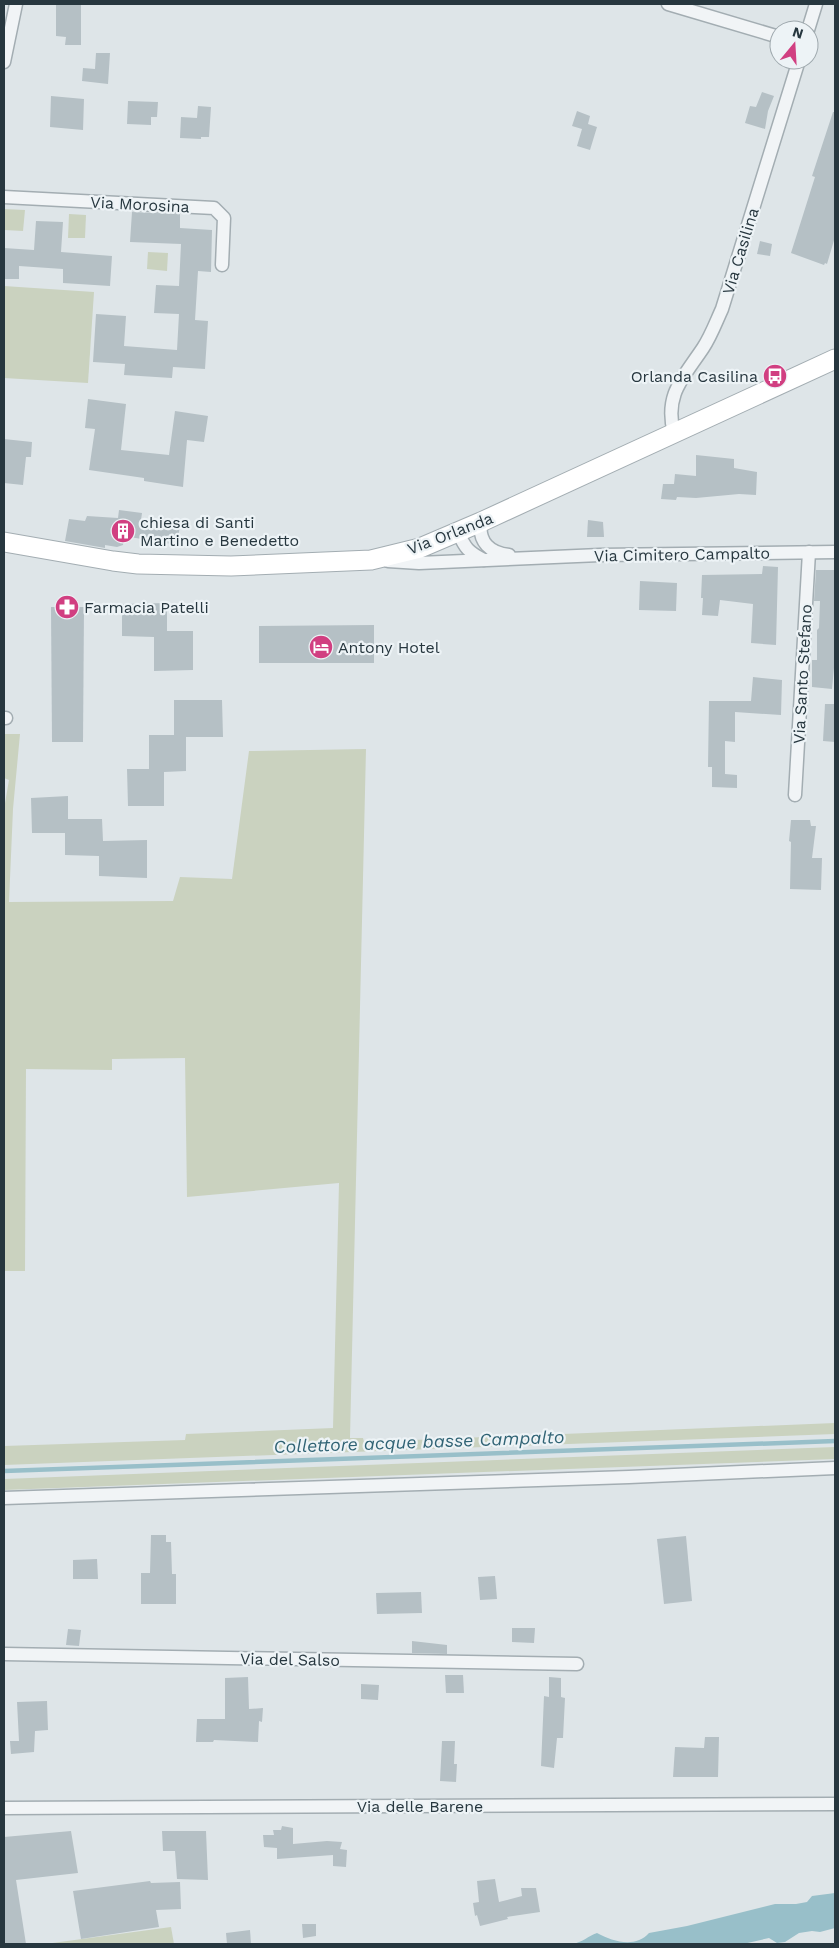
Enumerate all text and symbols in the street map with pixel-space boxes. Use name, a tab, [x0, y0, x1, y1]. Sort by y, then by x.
north arrow	[769, 20, 819, 70]
text: N	[791, 23, 805, 42]
street label: Via Morosina	[90, 192, 190, 217]
street label: Via Casilina	[718, 206, 763, 297]
bus stop icon: Orlanda Casilina	[762, 363, 788, 389]
place label: Orlanda Casilina	[631, 367, 758, 386]
street label: Via Orlanda	[405, 508, 496, 558]
place label: chiesa di Santi Martino e Benedetto	[140, 513, 299, 550]
building icon: chiesa di Santi Martino e Benedetto	[110, 518, 136, 544]
street label: Via Cimitero Campalto	[594, 543, 770, 566]
pharmacy icon: Farmacia Patelli	[54, 594, 80, 620]
place label: Farmacia Patelli	[84, 598, 209, 617]
street label: Via Santo Stefano	[789, 604, 816, 744]
hotel icon: Antony Hotel	[308, 634, 334, 660]
place label: Antony Hotel	[338, 638, 440, 657]
water label: Collettore acque basse Campalto	[273, 1426, 565, 1457]
street label: Via del Salso	[240, 1649, 340, 1670]
street label: Via delle Barene	[357, 1797, 483, 1816]

